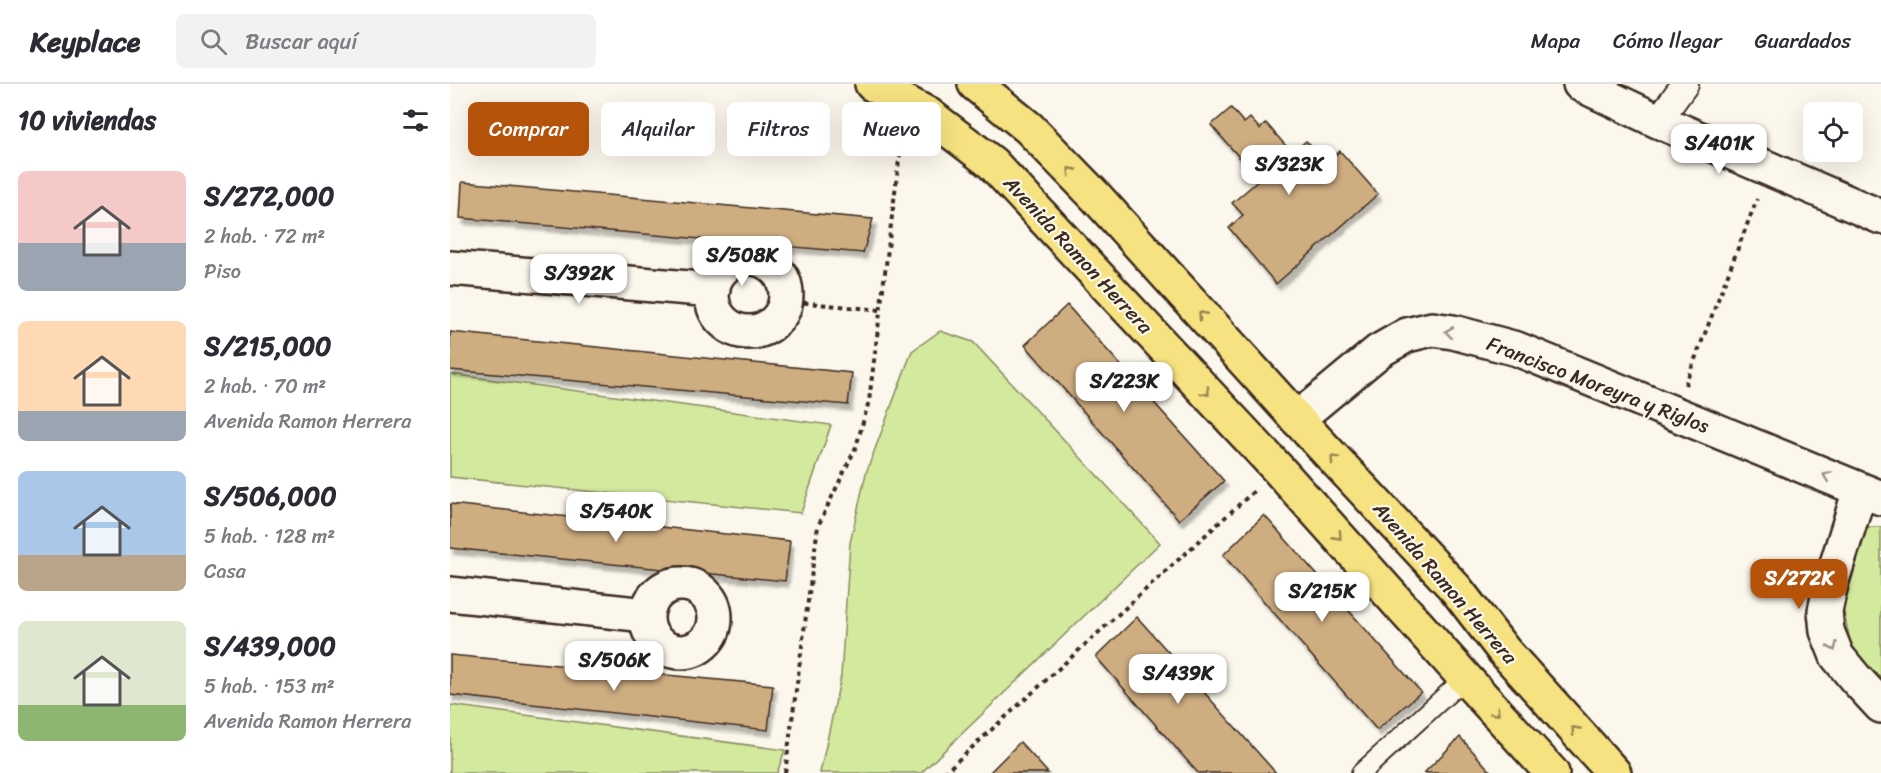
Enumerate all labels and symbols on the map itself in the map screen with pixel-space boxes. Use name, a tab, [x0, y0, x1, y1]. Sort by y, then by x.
pin: S/401K	[1670, 124, 1768, 175]
pin: S/323K	[1240, 145, 1338, 196]
street label: Avenida Ramon Herrera	[994, 167, 1162, 343]
one-way arrow	[1067, 167, 1078, 178]
pin: S/508K	[693, 236, 791, 287]
pin: S/392K	[530, 254, 628, 305]
one-way arrow	[1198, 311, 1209, 321]
one-way arrow	[1444, 326, 1454, 338]
street label: Francisco Moreyra y Riglos	[1482, 326, 1715, 444]
pin: S/223K	[1075, 362, 1173, 413]
one-way arrow	[1199, 386, 1210, 396]
one-way arrow	[1330, 455, 1341, 465]
one-way arrow	[1822, 471, 1833, 483]
pin: S/540K	[567, 492, 665, 543]
street label: Avenida Ramon Herrera	[1363, 493, 1527, 673]
one-way arrow	[1331, 529, 1342, 540]
pin: S/272K	[1750, 559, 1848, 610]
pin: S/215K	[1273, 572, 1371, 623]
one-way arrow	[1826, 640, 1838, 651]
pin: S/506K	[565, 641, 663, 692]
pin: S/439K	[1129, 654, 1227, 705]
one-way arrow	[1489, 706, 1500, 716]
one-way arrow	[1571, 726, 1582, 736]

